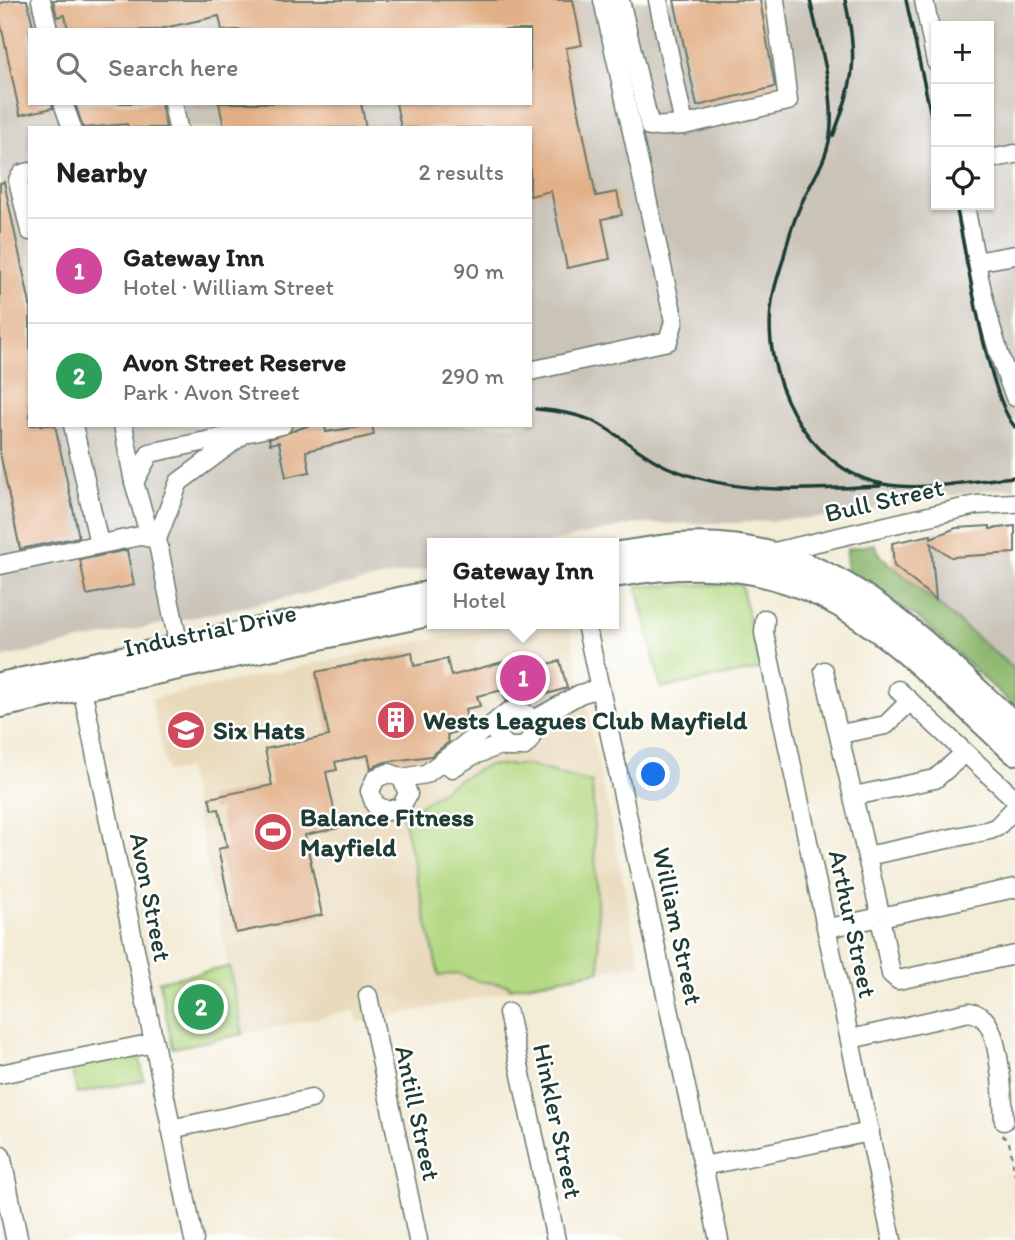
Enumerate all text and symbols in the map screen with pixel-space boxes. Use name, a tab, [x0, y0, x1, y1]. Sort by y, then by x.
map controls	[931, 21, 994, 210]
button: +	[931, 21, 994, 84]
search box	[28, 28, 532, 105]
icon: search	[52, 48, 90, 86]
text: Search here	[108, 51, 238, 83]
button: −	[931, 84, 994, 147]
button: locate	[931, 147, 994, 210]
text: Nearby	[56, 153, 147, 190]
text: 2 results	[418, 158, 504, 186]
text: Gateway Inn	[123, 241, 264, 273]
text: 1	[74, 257, 84, 285]
text: 90 m	[453, 257, 504, 285]
text: Hotel · William Street	[123, 273, 334, 301]
text: Avon Street Reserve	[123, 346, 346, 378]
text: 2	[73, 362, 85, 390]
text: 290 m	[441, 362, 504, 390]
text: Park · Avon Street	[123, 378, 299, 406]
street label: Bull Street	[821, 471, 947, 529]
popup	[427, 538, 619, 629]
text: Gateway Inn	[452, 554, 594, 586]
text: Hotel	[452, 586, 506, 614]
street label: Industrial Drive	[121, 596, 299, 664]
pin: 1	[500, 652, 546, 704]
building icon: Wests Leagues Club Mayfield	[375, 699, 417, 741]
place label: Wests Leagues Club Mayfield	[423, 704, 748, 736]
school or university icon: Six Hats	[165, 709, 207, 751]
place label: Six Hats	[213, 714, 305, 746]
your location	[636, 757, 670, 791]
place label: Balance Fitness Mayfield	[300, 801, 474, 863]
sports icon: Balance Fitness Mayfield	[252, 811, 294, 853]
street label: Avon Street	[123, 830, 179, 964]
street label: William Street	[646, 844, 710, 1008]
street label: Arthur Street	[822, 847, 884, 1001]
pin: 2	[178, 981, 224, 1033]
street label: Hinkler Street	[526, 1040, 590, 1202]
street label: Antill Street	[388, 1042, 448, 1184]

